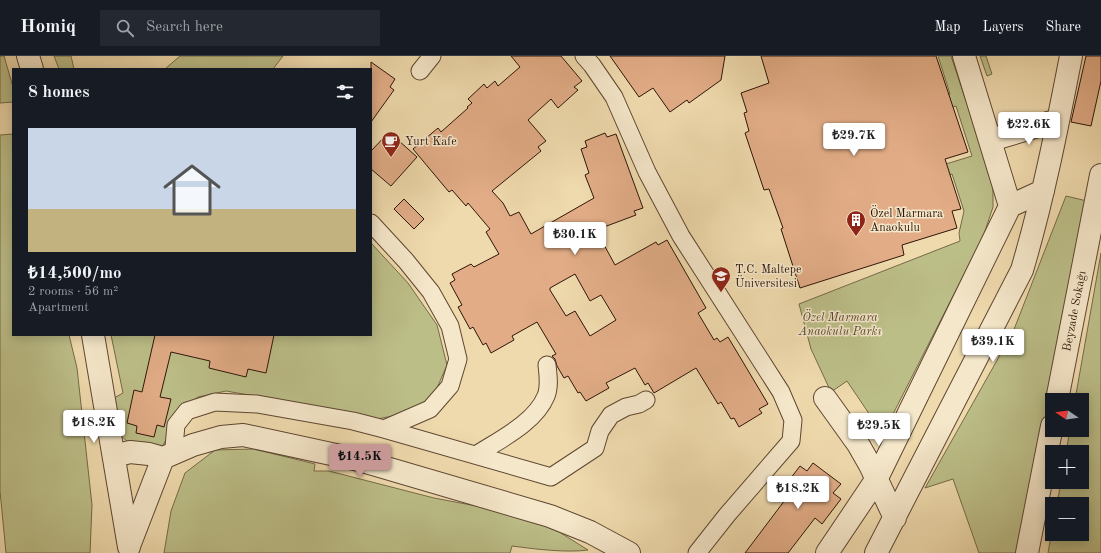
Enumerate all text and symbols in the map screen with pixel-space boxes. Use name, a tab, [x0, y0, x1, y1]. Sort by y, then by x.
search box	[100, 10, 380, 46]
icon: search	[114, 17, 136, 39]
text: Homiq	[20, 18, 76, 37]
text: Search here	[146, 20, 223, 35]
text: Map	[935, 20, 961, 34]
text: Layers	[983, 20, 1024, 34]
text: Share	[1046, 20, 1081, 34]
icon: filters	[334, 81, 356, 103]
text: 8 homes	[28, 84, 90, 101]
pin: ₺22.6K	[996, 112, 1062, 146]
text: ₺22.6K	[1007, 118, 1051, 131]
pin: ₺29.7K	[821, 123, 887, 157]
text: ₺29.7K	[832, 129, 876, 142]
cafe icon: Yurt Kafe	[380, 130, 402, 158]
place label: Yurt Kafe	[405, 136, 457, 148]
icon: home	[156, 154, 228, 226]
place label: Özel Marmara Anaokulu	[870, 204, 943, 234]
building icon: Özel Marmara Anaokulu	[845, 209, 867, 237]
pin: ₺30.1K	[542, 222, 608, 256]
text: ₺30.1K	[553, 228, 597, 241]
place label: T.C. Maltepe Üniversitesi	[735, 264, 802, 290]
text: ₺14,500/mo	[28, 265, 122, 282]
school or university icon: T.C. Maltepe Üniversitesi	[710, 265, 732, 293]
street label: Beyzade Sokağı	[1061, 270, 1089, 352]
text: 2 rooms · 56 m²	[28, 285, 118, 298]
text: Apartment	[28, 301, 89, 314]
park label: Özel Marmara Anaokulu Parkı	[798, 308, 881, 338]
pin: ₺39.1K	[960, 329, 1026, 363]
text: ₺39.1K	[971, 335, 1015, 348]
north arrow	[1045, 393, 1089, 437]
map controls	[1045, 393, 1089, 541]
pin: ₺18.2K	[61, 410, 127, 444]
pin: ₺29.5K	[846, 413, 912, 447]
text: ₺18.2K	[72, 416, 116, 429]
text: ₺29.5K	[857, 419, 901, 432]
pin: ₺14.5K	[327, 444, 393, 478]
button: +	[1045, 445, 1089, 489]
text: ₺14.5K	[338, 450, 382, 463]
pin: ₺18.2K	[765, 476, 831, 510]
text: ₺18.2K	[776, 482, 820, 495]
button: −	[1045, 497, 1089, 541]

